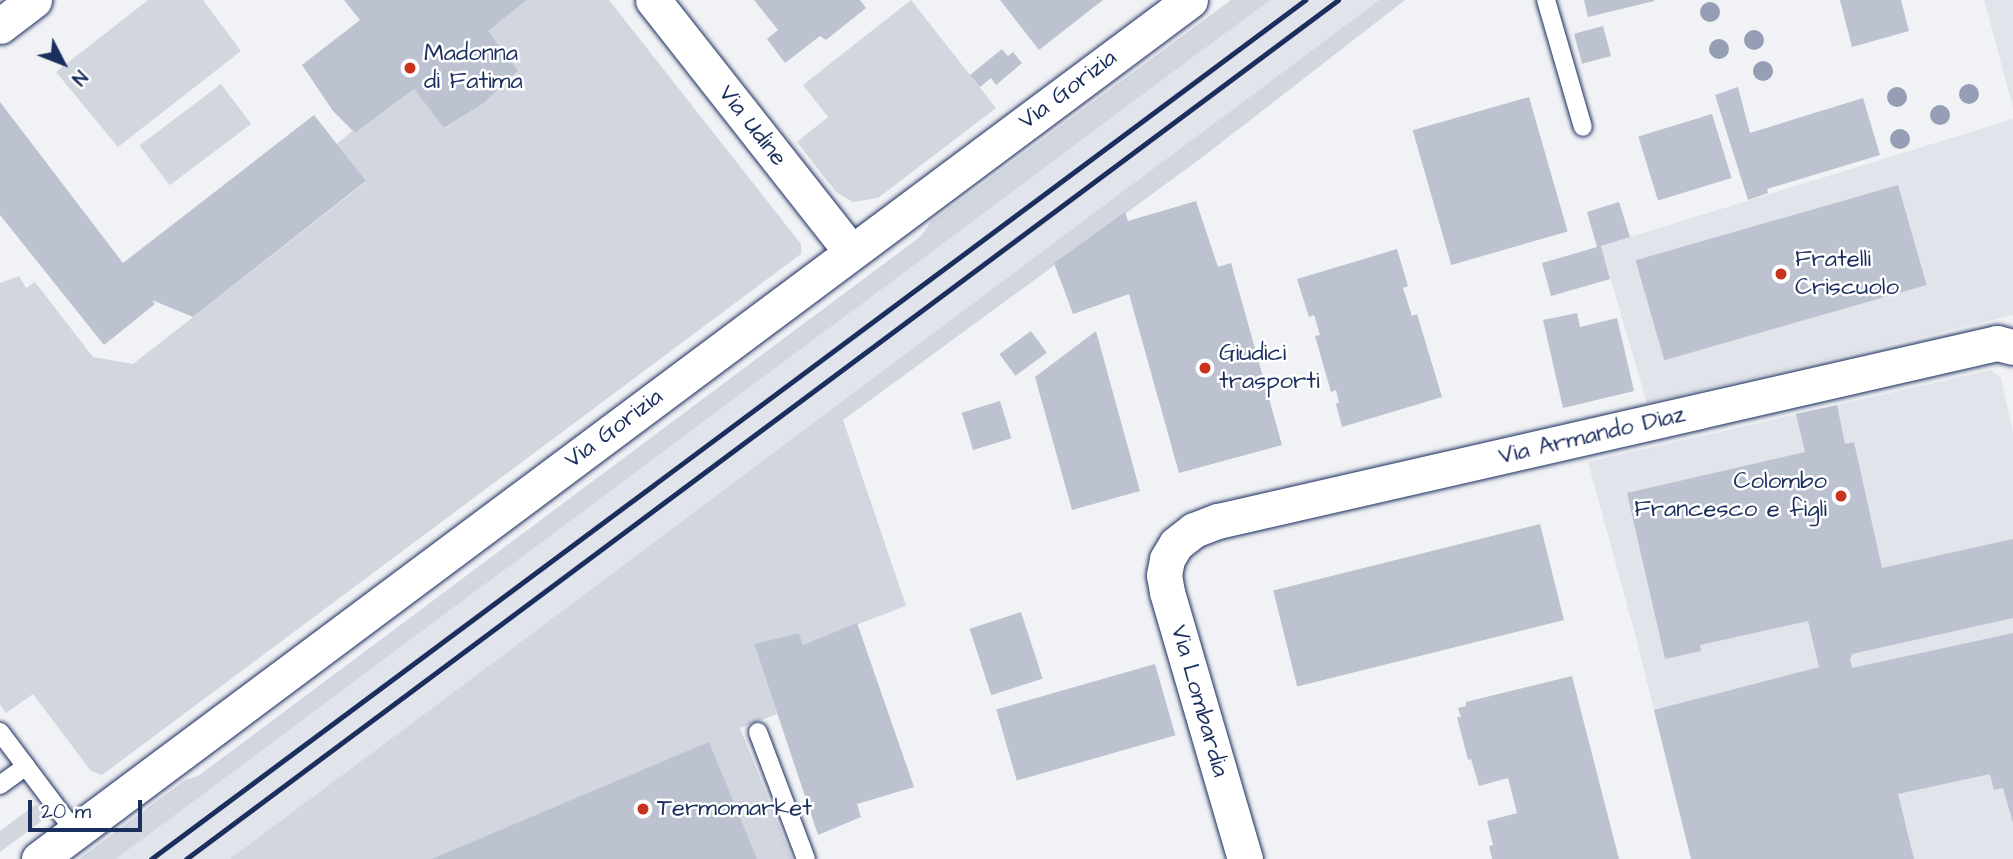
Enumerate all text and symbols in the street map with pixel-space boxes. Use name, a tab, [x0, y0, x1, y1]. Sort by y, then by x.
north arrow	[28, 28, 98, 98]
place label: Madonna di Fatima	[424, 40, 523, 96]
street label: Via Gorizia	[1013, 44, 1123, 136]
marker: Madonna di Fatima	[402, 60, 418, 76]
text: N	[65, 64, 93, 91]
street label: Via Udine	[711, 80, 793, 172]
place label: Fratelli Criscuolo	[1795, 246, 1899, 302]
marker: Fratelli Criscuolo	[1773, 266, 1789, 282]
place label: Giudici trasporti	[1219, 340, 1320, 396]
marker: Giudici trasporti	[1197, 360, 1213, 376]
street label: Via Gorizia	[559, 383, 669, 475]
street label: Via Armando Diaz	[1496, 401, 1688, 471]
place label: Colombo Francesco e figli	[1634, 468, 1827, 524]
marker: Colombo Francesco e figli	[1833, 488, 1849, 504]
street label: Via Lombardia	[1164, 622, 1234, 780]
scale bar	[32, 786, 145, 830]
place label: Termomarket	[657, 795, 812, 823]
text: 20 m	[41, 797, 91, 826]
marker: Termomarket	[635, 801, 651, 817]

